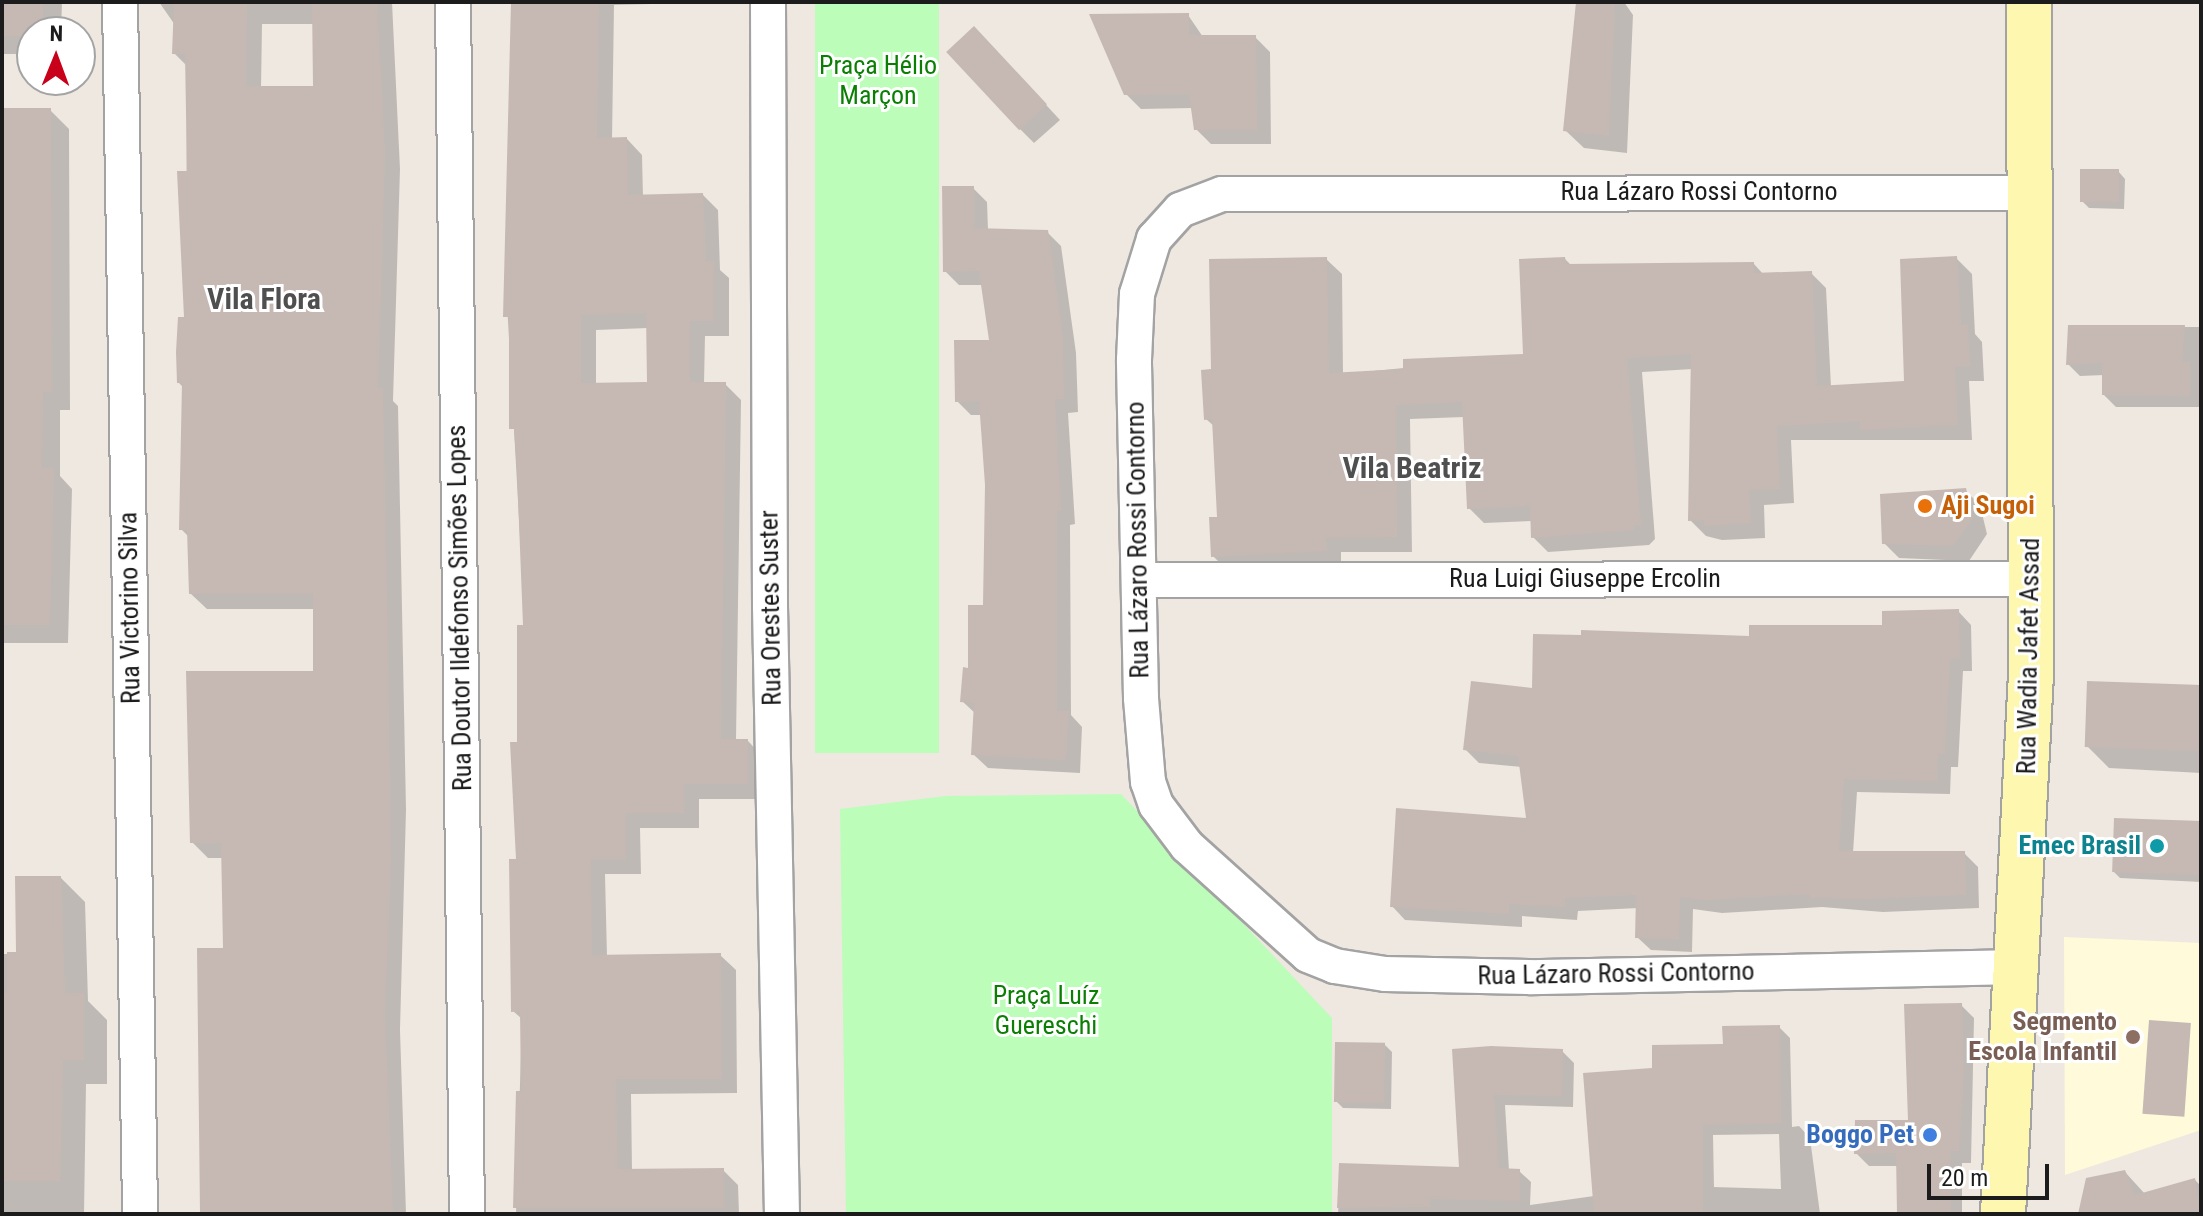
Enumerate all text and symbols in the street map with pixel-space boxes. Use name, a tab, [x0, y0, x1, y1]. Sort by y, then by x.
north arrow	[16, 16, 96, 96]
text: N	[49, 21, 63, 46]
park label: Praça Hélio Marçon	[819, 50, 937, 112]
street label: Rua Lázaro Rossi Contorno	[1560, 176, 1838, 208]
district label: Vila Flora	[207, 281, 321, 317]
street label: Rua Lázaro Rossi Contorno	[1120, 401, 1156, 679]
street label: Rua Doutor Ildefonso Simões Lopes	[441, 425, 479, 791]
district label: Vila Beatriz	[1342, 450, 1482, 486]
place label: Aji Sugoi	[1941, 490, 2035, 522]
marker: Aji Sugoi	[1916, 497, 1934, 515]
street label: Rua Orestes Suster	[754, 510, 788, 706]
street label: Rua Victorino Silva	[113, 512, 147, 704]
street label: Rua Wadia Jafet Assad	[2011, 537, 2047, 775]
street label: Rua Luigi Giuseppe Ercolin	[1449, 563, 1721, 595]
place label: Emec Brasil	[2019, 830, 2141, 862]
marker: Emec Brasil	[2148, 837, 2166, 855]
street label: Rua Lázaro Rossi Contorno	[1477, 956, 1755, 992]
park label: Praça Luíz Guereschi	[993, 980, 1099, 1042]
place label: Segmento Escola Infantil	[1968, 1006, 2117, 1068]
marker: Segmento Escola Infantil	[2124, 1028, 2142, 1046]
place label: Boggo Pet	[1806, 1119, 1914, 1151]
marker: Boggo Pet	[1921, 1126, 1939, 1144]
scale bar	[1931, 1148, 2053, 1198]
text: 20 m	[1941, 1164, 1988, 1192]

